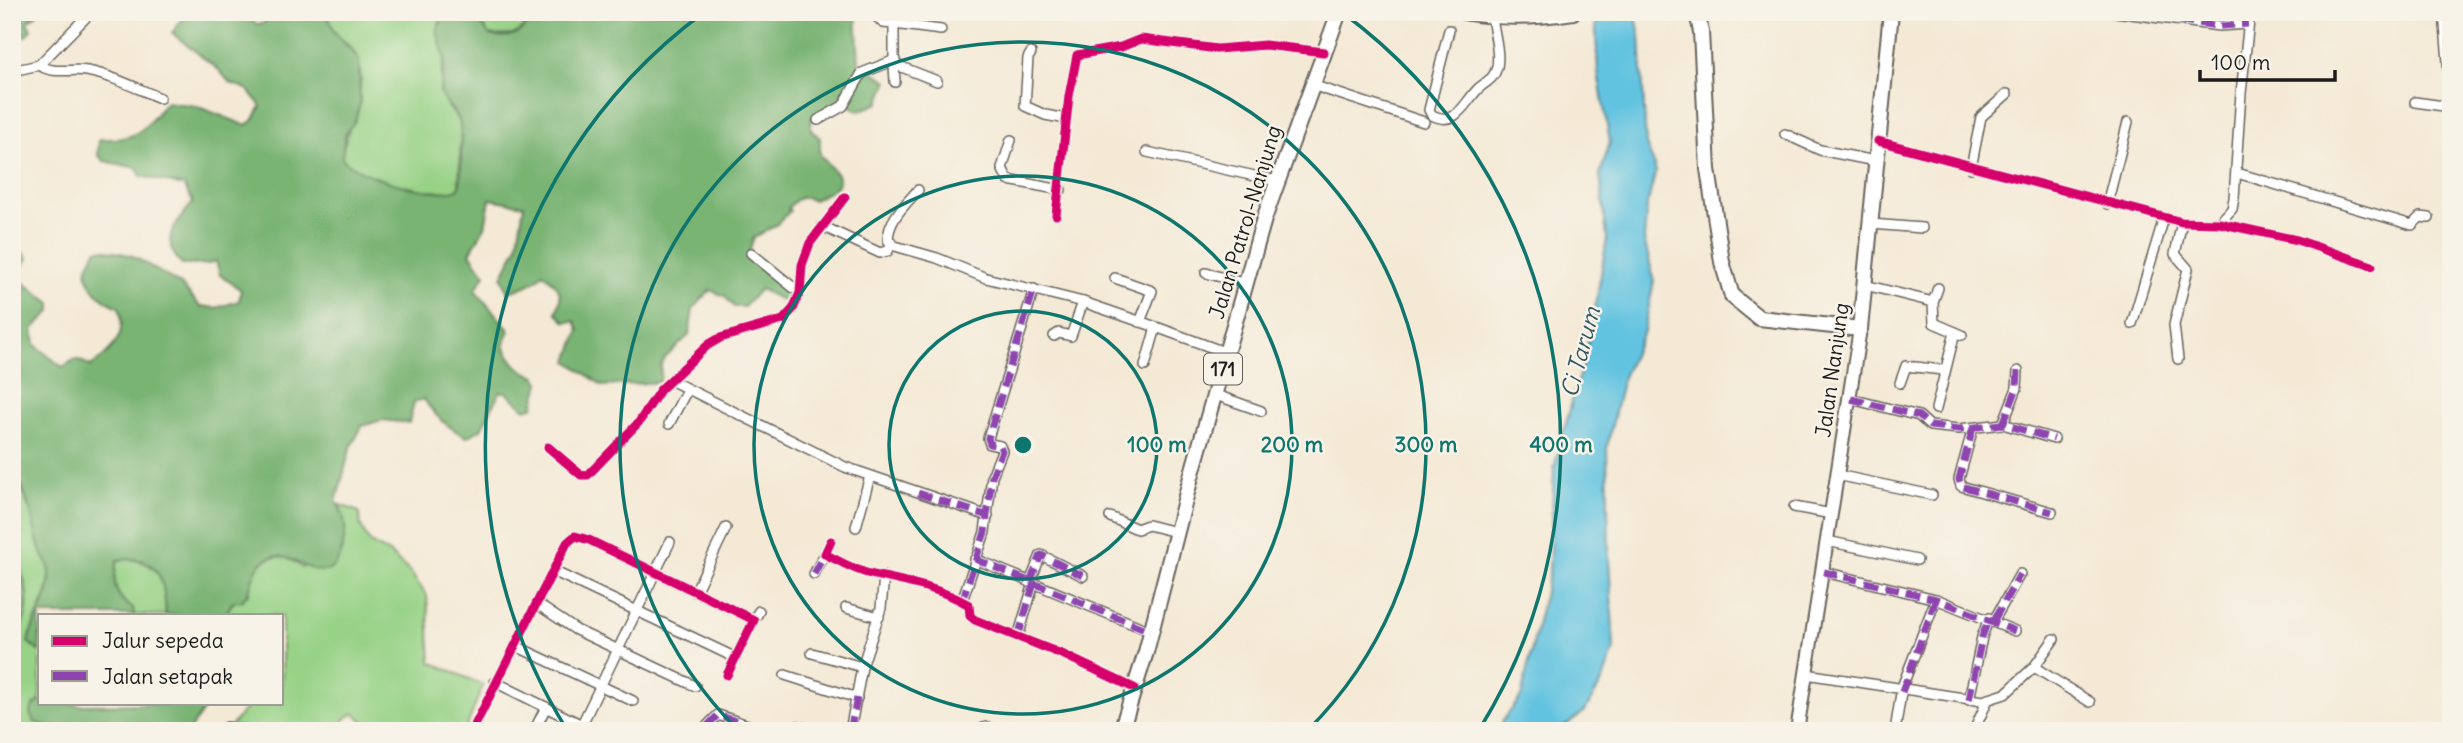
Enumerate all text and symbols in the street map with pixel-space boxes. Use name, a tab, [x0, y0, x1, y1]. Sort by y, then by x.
scale bar	[2200, 38, 2335, 82]
text: 100 m	[2211, 49, 2270, 76]
street label: Jalan Patrol-Nanjung	[1203, 122, 1287, 322]
street label: Jalan Nanjung	[1809, 301, 1855, 439]
water label: Ci Tarum	[1554, 303, 1606, 400]
road number: 171	[1204, 354, 1242, 384]
text: 100 m	[1127, 431, 1187, 458]
text: 200 m	[1261, 431, 1324, 458]
text: 300 m	[1395, 431, 1458, 458]
text: 400 m	[1529, 431, 1593, 458]
centre of rings	[1011, 433, 1035, 457]
legend	[38, 614, 284, 704]
text: Jalur sepeda	[102, 627, 224, 654]
text: Jalan setapak	[102, 663, 233, 690]

